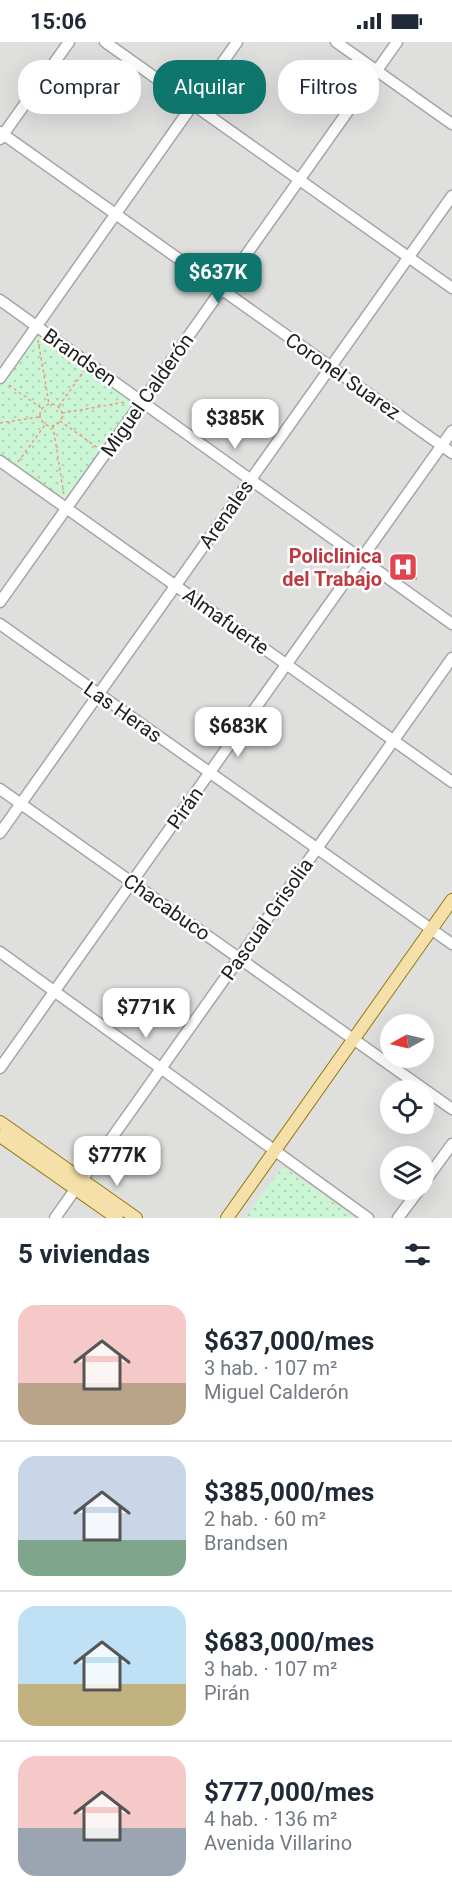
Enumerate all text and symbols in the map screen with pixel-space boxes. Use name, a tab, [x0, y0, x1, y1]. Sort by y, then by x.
text: 15:06	[30, 9, 87, 34]
chip: Comprar	[18, 60, 141, 114]
chip: Alquilar	[153, 60, 266, 114]
chip: Filtros	[278, 60, 379, 114]
pin: $637K	[176, 253, 260, 304]
text: $637K	[189, 260, 247, 284]
street label: Brandsen	[39, 323, 121, 391]
street label: Coronel Suarez	[281, 328, 405, 425]
street label: Miguel Calderón	[96, 329, 198, 461]
pin: $385K	[193, 399, 277, 450]
text: $385K	[206, 406, 264, 430]
street label: Arenales	[194, 475, 258, 553]
place label: Policlinica del Trabajo	[282, 544, 382, 591]
hospital icon: Policlinica del Trabajo	[387, 551, 419, 583]
street label: Almafuerte	[178, 583, 274, 659]
street label: Las Heras	[79, 677, 167, 747]
pin: $683K	[196, 707, 280, 758]
text: $683K	[209, 714, 267, 738]
street label: Pirán	[162, 782, 208, 834]
street label: Pascual Grisolia	[216, 853, 318, 985]
street label: Chacabuco	[119, 868, 215, 946]
pin: $771K	[104, 988, 188, 1039]
text: $771K	[117, 995, 175, 1019]
north arrow	[380, 1014, 434, 1068]
map controls	[380, 1014, 434, 1200]
button: locate	[380, 1080, 434, 1134]
pin: $777K	[75, 1136, 159, 1187]
text: $777K	[88, 1143, 146, 1167]
button: layers	[380, 1146, 434, 1200]
icon: filters	[401, 1238, 434, 1271]
text: 5 viviendas	[18, 1239, 150, 1269]
text: $637,000/mes	[204, 1326, 374, 1356]
icon: home	[66, 1329, 138, 1401]
text: 3 hab. · 107 m²	[204, 1356, 337, 1380]
text: Miguel Calderón	[204, 1380, 349, 1404]
text: $385,000/mes	[204, 1477, 374, 1507]
icon: home	[66, 1480, 138, 1552]
text: 2 hab. · 60 m²	[204, 1507, 326, 1531]
text: Brandsen	[204, 1531, 288, 1555]
text: $683,000/mes	[204, 1627, 374, 1657]
icon: home	[66, 1630, 138, 1702]
text: 3 hab. · 107 m²	[204, 1657, 337, 1681]
text: Pirán	[204, 1681, 250, 1705]
text: $777,000/mes	[204, 1777, 374, 1807]
icon: home	[66, 1780, 138, 1852]
text: 4 hab. · 136 m²	[204, 1807, 337, 1831]
text: Avenida Villarino	[204, 1831, 352, 1855]

